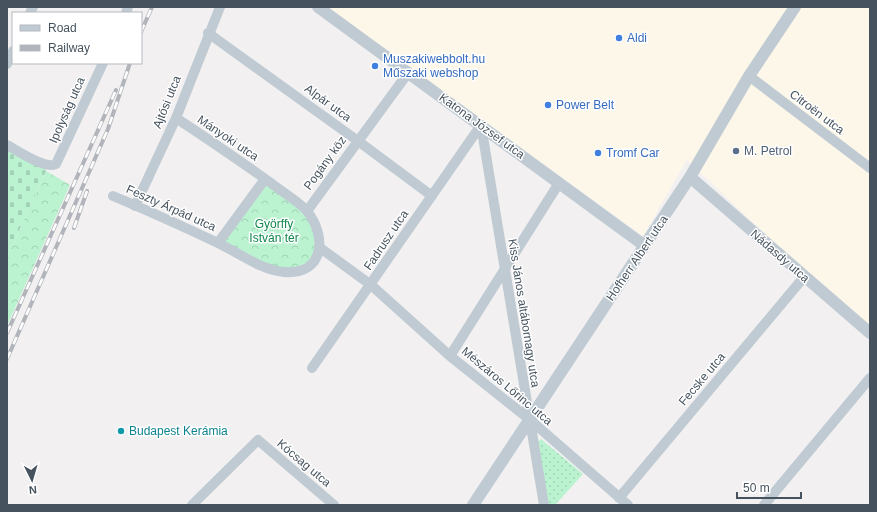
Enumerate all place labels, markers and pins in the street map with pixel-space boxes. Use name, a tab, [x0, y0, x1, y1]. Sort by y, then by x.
place label: Aldi	[627, 31, 647, 45]
marker: Aldi	[614, 33, 624, 43]
place label: Muszakiwebbolt.hu Műszaki webshop	[383, 52, 485, 80]
marker: Muszakiwebbolt.hu Műszaki webshop	[370, 61, 380, 71]
place label: Power Belt	[556, 98, 615, 112]
marker: Power Belt	[543, 100, 553, 110]
place label: M. Petrol	[744, 144, 792, 158]
place label: Tromf Car	[606, 146, 660, 160]
marker: M. Petrol	[731, 146, 741, 156]
marker: Tromf Car	[593, 148, 603, 158]
place label: Budapest Kerámia	[129, 424, 228, 438]
marker: Budapest Kerámia	[116, 426, 126, 436]

